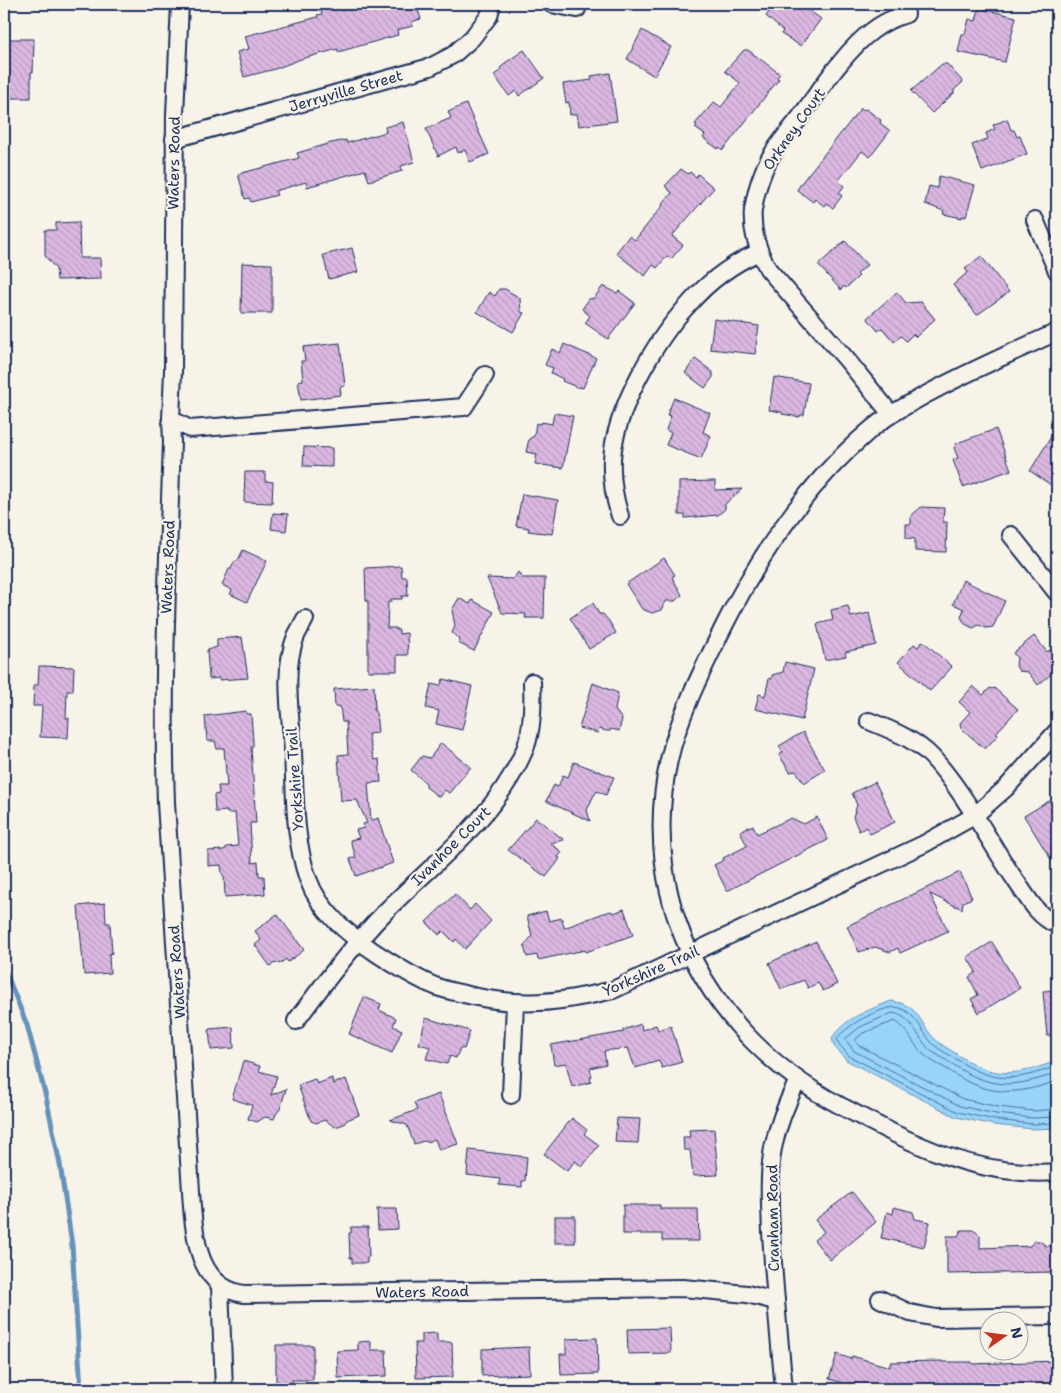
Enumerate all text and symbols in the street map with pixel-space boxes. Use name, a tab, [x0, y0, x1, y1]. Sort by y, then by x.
street label: Jerryville Street	[287, 65, 405, 117]
street label: Orkney Court	[758, 84, 830, 174]
street label: Waters Road	[163, 115, 185, 210]
street label: Waters Road	[156, 519, 180, 614]
street label: Yorkshire Trail	[281, 726, 309, 831]
street label: Ivanhoe Court	[407, 802, 495, 890]
street label: Waters Road	[164, 924, 190, 1020]
street label: Yorkshire Trail	[600, 941, 703, 1001]
street label: Cranham Road	[762, 1164, 784, 1272]
street label: Waters Road	[375, 1281, 470, 1303]
north arrow	[978, 1310, 1028, 1360]
text: N	[1007, 1325, 1027, 1340]

